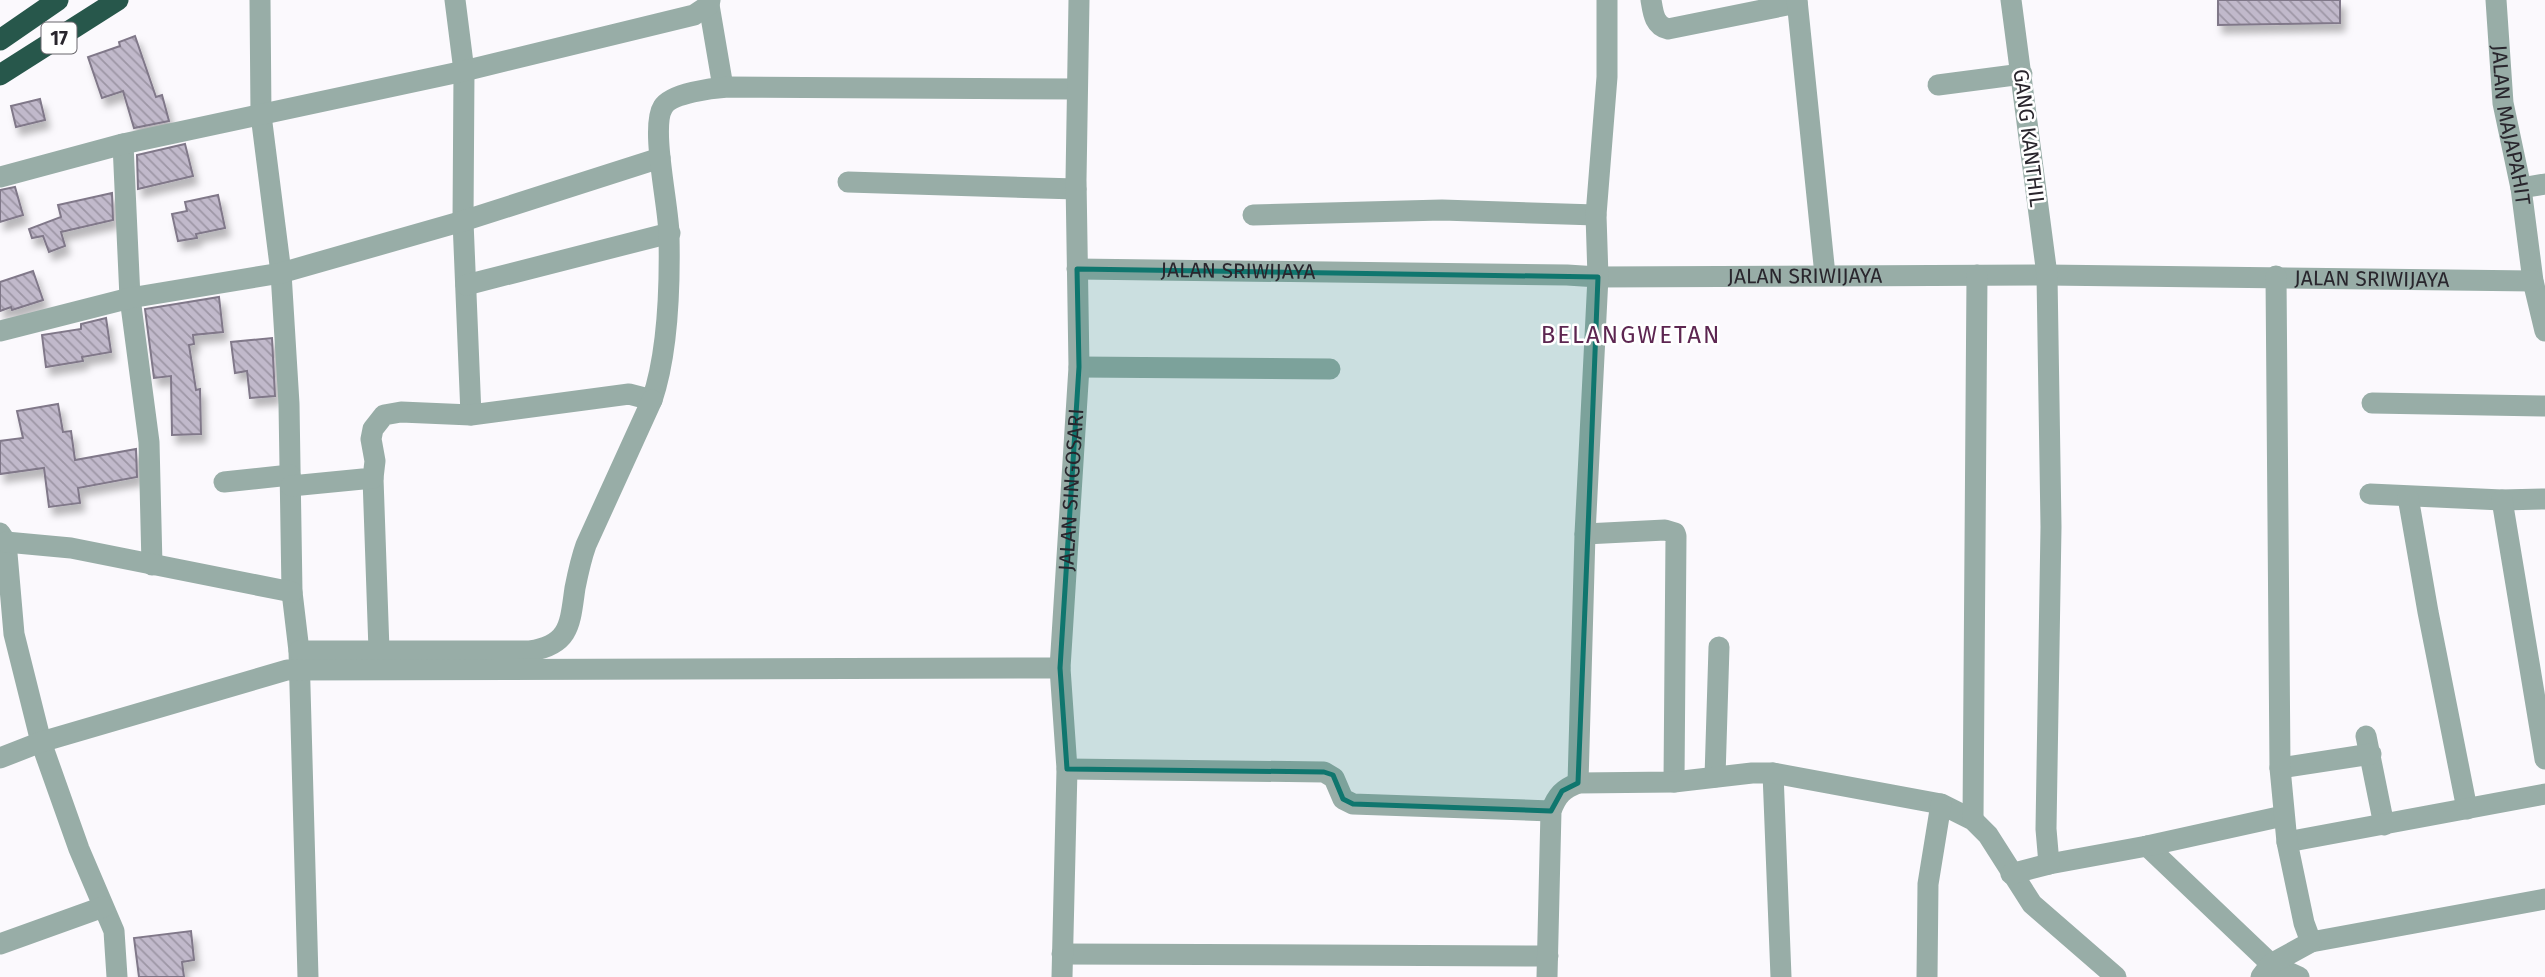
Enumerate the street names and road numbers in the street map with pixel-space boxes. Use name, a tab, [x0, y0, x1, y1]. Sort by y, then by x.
road number: 17	[42, 22, 76, 54]
street label: JALAN MAJAPAHIT	[2486, 44, 2536, 207]
street label: GANG KANTHIL	[2008, 67, 2050, 209]
street label: JALAN SRIWIJAYA	[1160, 257, 1316, 285]
street label: JALAN SRIWIJAYA	[1727, 263, 1882, 289]
street label: JALAN SRIWIJAYA	[2294, 265, 2449, 293]
street label: JALAN SINGOSARI	[1053, 407, 1089, 572]

